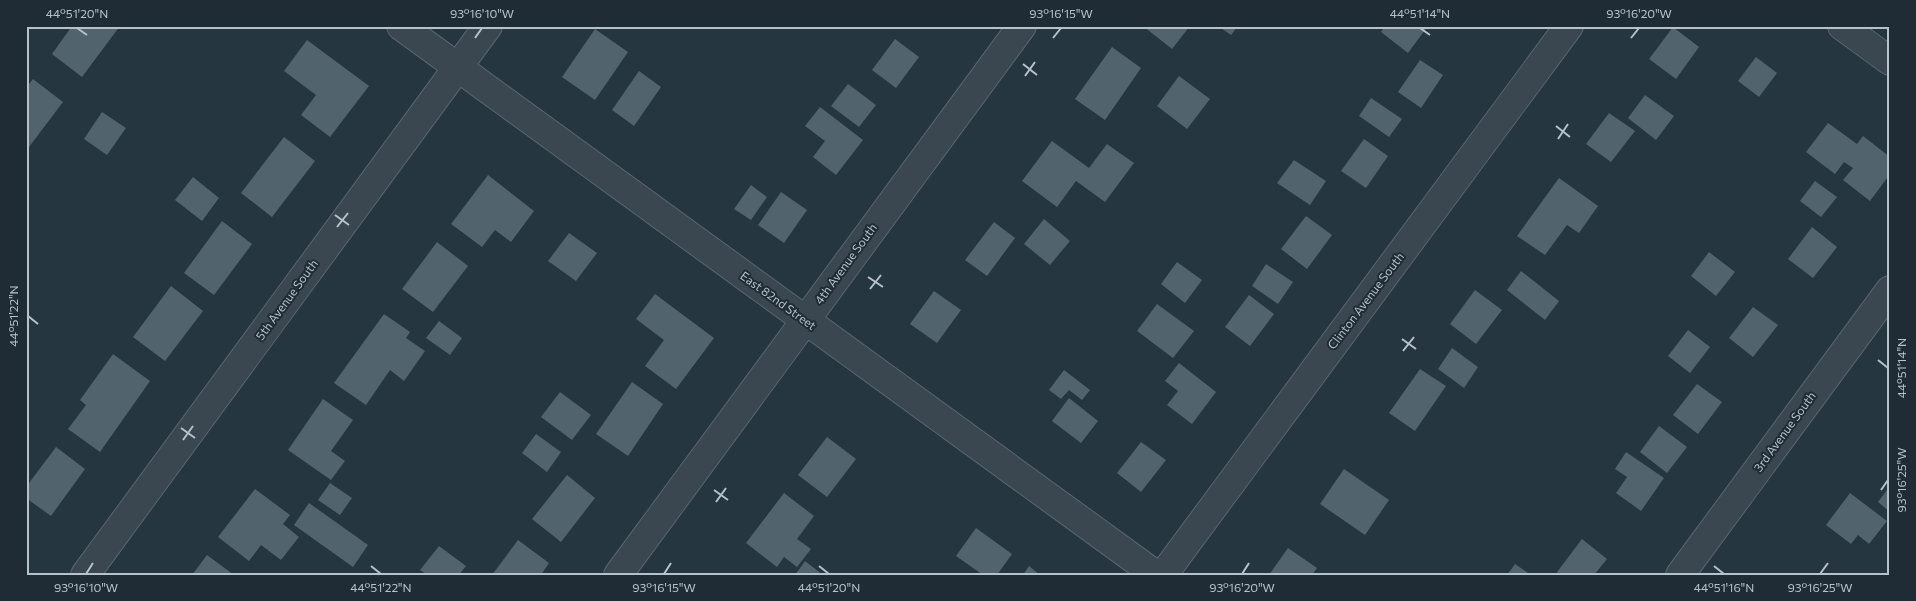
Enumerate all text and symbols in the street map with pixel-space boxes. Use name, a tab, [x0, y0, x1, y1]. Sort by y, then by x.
text: 44°51'20"N	[46, 6, 108, 20]
text: 93°16'10"W	[450, 6, 514, 20]
text: 93°16'15"W	[1029, 6, 1093, 20]
text: 44°51'14"N	[1390, 6, 1450, 20]
text: 93°16'20"W	[1606, 6, 1672, 20]
street label: 4th Avenue South	[811, 220, 879, 306]
street label: Clinton Avenue South	[1324, 249, 1406, 351]
street label: 5th Avenue South	[252, 256, 320, 342]
street label: East 82nd Street	[738, 268, 819, 332]
text: 44°51'22"N	[6, 285, 20, 347]
text: 44°51'14"N	[1894, 338, 1908, 398]
street label: 3rd Avenue South	[1750, 389, 1818, 474]
text: 93°16'25"W	[1894, 448, 1908, 512]
text: 93°16'10"W	[54, 580, 118, 594]
text: 44°51'22"N	[350, 580, 412, 594]
text: 93°16'15"W	[632, 580, 696, 594]
text: 44°51'20"N	[798, 580, 860, 594]
text: 93°16'20"W	[1209, 580, 1275, 594]
text: 44°51'16"N	[1694, 580, 1754, 594]
text: 93°16'25"W	[1788, 580, 1852, 594]

